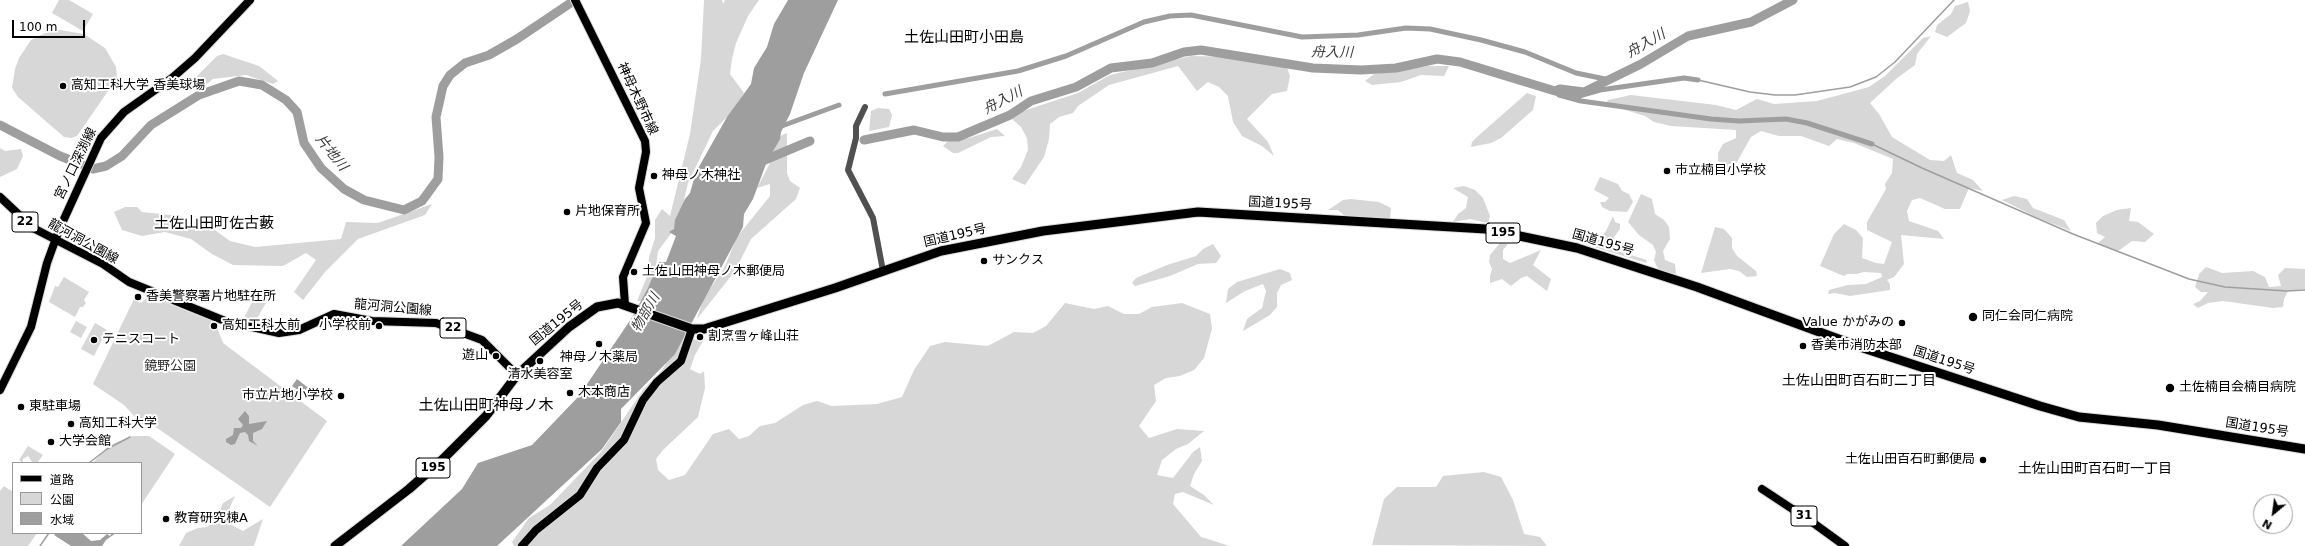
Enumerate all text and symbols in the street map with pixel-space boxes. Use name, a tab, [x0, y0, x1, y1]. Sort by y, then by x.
scale bar	[14, 12, 87, 38]
text: 100 m	[19, 20, 57, 34]
water label: 舟入川	[1624, 26, 1668, 62]
district label: 土佐山田町小田島	[904, 29, 1024, 47]
water label: 舟入川	[1311, 44, 1353, 62]
street label: 神母木野市線	[613, 60, 661, 138]
place label: 高知工科大学 香美球場	[71, 78, 205, 94]
marker: 高知工科大学 香美球場	[58, 81, 68, 91]
water label: 舟入川	[981, 84, 1025, 118]
street label: 宮ノ口深渕線	[52, 126, 100, 202]
water label: 片地川	[311, 131, 351, 175]
place label: 市立楠目小学校	[1675, 163, 1766, 179]
marker: 市立楠目小学校	[1662, 166, 1672, 176]
place label: 神母ノ木神社	[662, 168, 740, 184]
marker: 神母ノ木神社	[649, 171, 659, 181]
street label: 国道195号	[1248, 195, 1312, 213]
place label: 片地保育所	[575, 204, 640, 220]
marker: 片地保育所	[562, 207, 572, 217]
road number: 22	[12, 212, 38, 232]
district label: 土佐山田町佐古藪	[154, 215, 274, 233]
street label: 龍河洞公園線	[45, 216, 121, 268]
street label: 国道195号	[922, 221, 988, 251]
road number: 195	[1486, 223, 1520, 243]
street label: 国道195号	[1570, 227, 1636, 259]
place label: サンクス	[992, 253, 1044, 269]
marker: サンクス	[979, 256, 989, 266]
place label: 土佐山田神母ノ木郵便局	[642, 264, 785, 280]
marker: 土佐山田神母ノ木郵便局	[629, 267, 639, 277]
place label: 香美警察署片地駐在所	[146, 289, 276, 305]
water label: 物部川	[628, 291, 664, 335]
marker: 香美警察署片地駐在所	[133, 292, 143, 302]
street label: 龍河洞公園線	[353, 297, 433, 319]
street label: 国道195号	[527, 297, 587, 349]
place label: 同仁会同仁病院	[1982, 309, 2073, 325]
marker: 同仁会同仁病院	[1967, 311, 1979, 323]
place label: Value かがみの	[1802, 315, 1894, 331]
place label: 高知工科大前	[222, 318, 300, 334]
place label: 小学校前	[319, 318, 371, 334]
road number: 22	[440, 318, 466, 338]
marker: Value かがみの	[1897, 318, 1907, 328]
marker: 高知工科大前	[209, 321, 219, 331]
marker: 小学校前	[374, 321, 384, 331]
place label: 割烹雪ヶ峰山荘	[708, 329, 799, 345]
place label: テニスコート	[102, 332, 180, 348]
marker: 割烹雪ヶ峰山荘	[695, 332, 705, 342]
marker: テニスコート	[89, 335, 99, 345]
place label: 香美市消防本部	[1811, 338, 1902, 354]
marker: 神母ノ木薬局	[594, 339, 604, 349]
marker: 香美市消防本部	[1798, 341, 1808, 351]
street label: 国道195号	[1911, 344, 1977, 378]
place label: 遊山	[462, 348, 488, 364]
place label: 神母ノ木薬局	[560, 350, 638, 366]
marker: 遊山	[491, 351, 501, 361]
marker: 清水美容室	[535, 356, 545, 366]
park label: 鏡野公園	[144, 359, 196, 375]
place label: 清水美容室	[508, 367, 572, 383]
district label: 土佐山田町百石町二丁目	[1782, 373, 1936, 389]
place label: 土佐楠目会楠目病院	[2179, 380, 2296, 396]
marker: 土佐楠目会楠目病院	[2164, 382, 2176, 394]
place label: 木本商店	[578, 385, 630, 401]
place label: 市立片地小学校	[242, 388, 333, 404]
marker: 木本商店	[565, 388, 575, 398]
marker: 市立片地小学校	[336, 391, 346, 401]
district label: 土佐山田町神母ノ木	[419, 397, 553, 415]
place label: 東駐車場	[29, 399, 81, 415]
marker: 東駐車場	[16, 402, 26, 412]
street label: 国道195号	[2224, 415, 2290, 441]
place label: 高知工科大学	[79, 416, 157, 432]
marker: 高知工科大学	[66, 419, 76, 429]
place label: 大学会館	[59, 434, 111, 450]
marker: 大学会館	[46, 437, 56, 447]
place label: 土佐山田百石町郵便局	[1845, 452, 1975, 468]
marker: 土佐山田百石町郵便局	[1978, 455, 1988, 465]
road number: 195	[416, 458, 450, 478]
district label: 土佐山田町百石町一丁目	[2018, 461, 2172, 477]
legend	[12, 462, 142, 534]
text: 道路	[50, 473, 74, 487]
text: 公園	[50, 493, 74, 507]
north arrow	[2253, 494, 2293, 534]
road number: 31	[1791, 506, 1817, 526]
place label: 教育研究棟A	[174, 511, 248, 527]
text: 水域	[50, 513, 74, 527]
marker: 教育研究棟A	[161, 514, 171, 524]
text: N	[2260, 516, 2275, 532]

